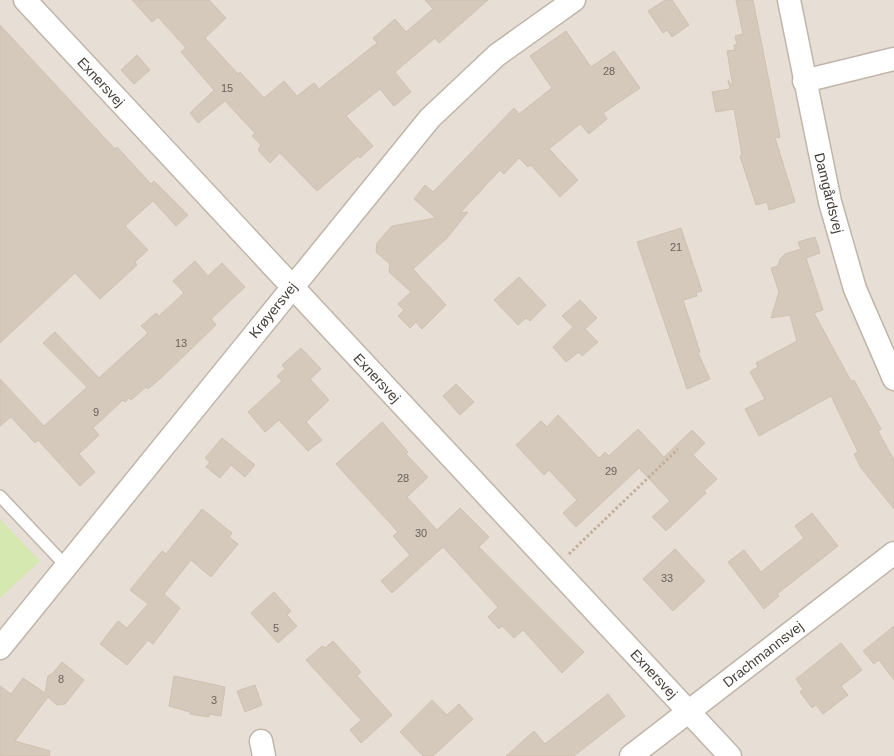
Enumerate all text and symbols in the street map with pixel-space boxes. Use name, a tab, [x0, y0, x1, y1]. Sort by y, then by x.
street label: Exnersvej	[74, 54, 128, 110]
house number: 28	[603, 65, 615, 77]
house number: 15	[221, 82, 233, 94]
street label: Damgårdsvej	[811, 151, 847, 235]
house number: 21	[670, 241, 682, 253]
street label: Krøyersvej	[246, 279, 300, 341]
house number: 13	[175, 337, 187, 349]
street label: Exnersvej	[350, 350, 404, 406]
house number: 9	[93, 406, 99, 418]
house number: 29	[605, 465, 617, 477]
house number: 28	[397, 472, 409, 484]
house number: 30	[415, 527, 427, 539]
house number: 33	[661, 572, 673, 584]
street label: Drachmannsvej	[720, 618, 806, 690]
house number: 5	[273, 622, 279, 634]
street label: Exnersvej	[627, 646, 681, 702]
house number: 8	[58, 673, 64, 685]
house number: 3	[211, 694, 217, 706]

